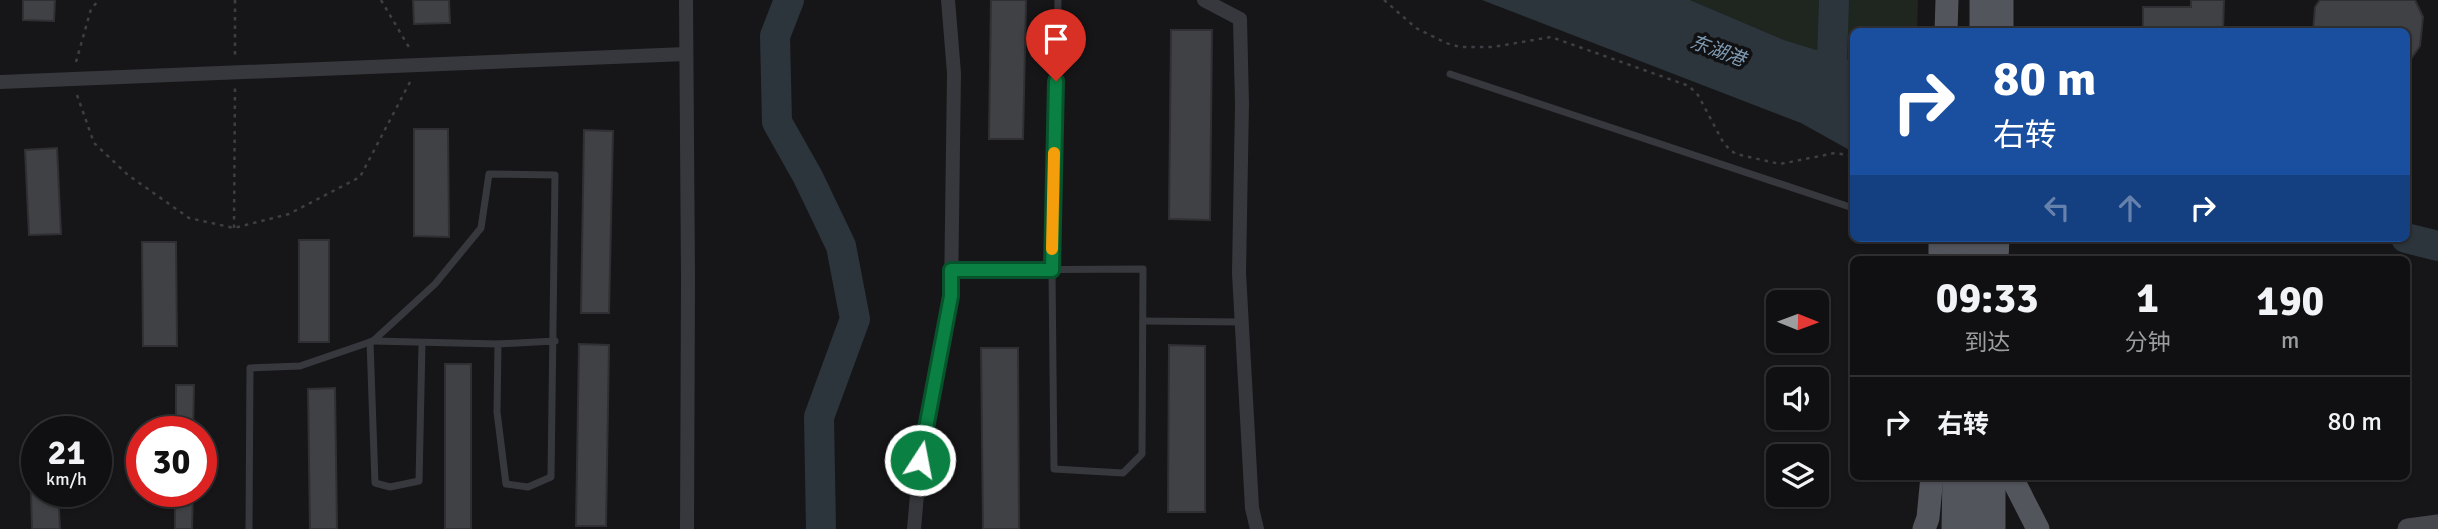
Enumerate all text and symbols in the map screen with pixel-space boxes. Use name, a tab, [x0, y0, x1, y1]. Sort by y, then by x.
pin	[1026, 9, 1086, 81]
icon: arrive	[1037, 20, 1075, 58]
water label: 东湖港	[1687, 30, 1751, 73]
text: 80 m	[1993, 49, 2096, 109]
icon: right	[1878, 56, 1969, 147]
text: 右转	[1993, 116, 2057, 155]
icon: left	[2038, 189, 2076, 227]
icon: ahead	[2111, 189, 2149, 227]
icon: right	[2184, 189, 2222, 227]
text: 09:33	[1936, 273, 2039, 324]
text: 1	[2136, 273, 2159, 324]
text: 190	[2256, 276, 2324, 327]
north arrow	[1766, 290, 1829, 354]
map controls	[1766, 290, 1829, 507]
text: m	[2281, 326, 2299, 355]
text: 到达	[1964, 328, 2010, 357]
text: 分钟	[2125, 328, 2171, 357]
button: sound	[1766, 367, 1829, 430]
icon: right	[1878, 403, 1916, 441]
text: 80 m	[2327, 406, 2382, 438]
text: 右转	[1937, 409, 1989, 441]
speed limit sign: 30	[126, 416, 217, 507]
position arrow	[883, 423, 957, 497]
text: 21	[48, 431, 85, 474]
button: layers	[1766, 444, 1829, 507]
text: km/h	[46, 468, 87, 490]

